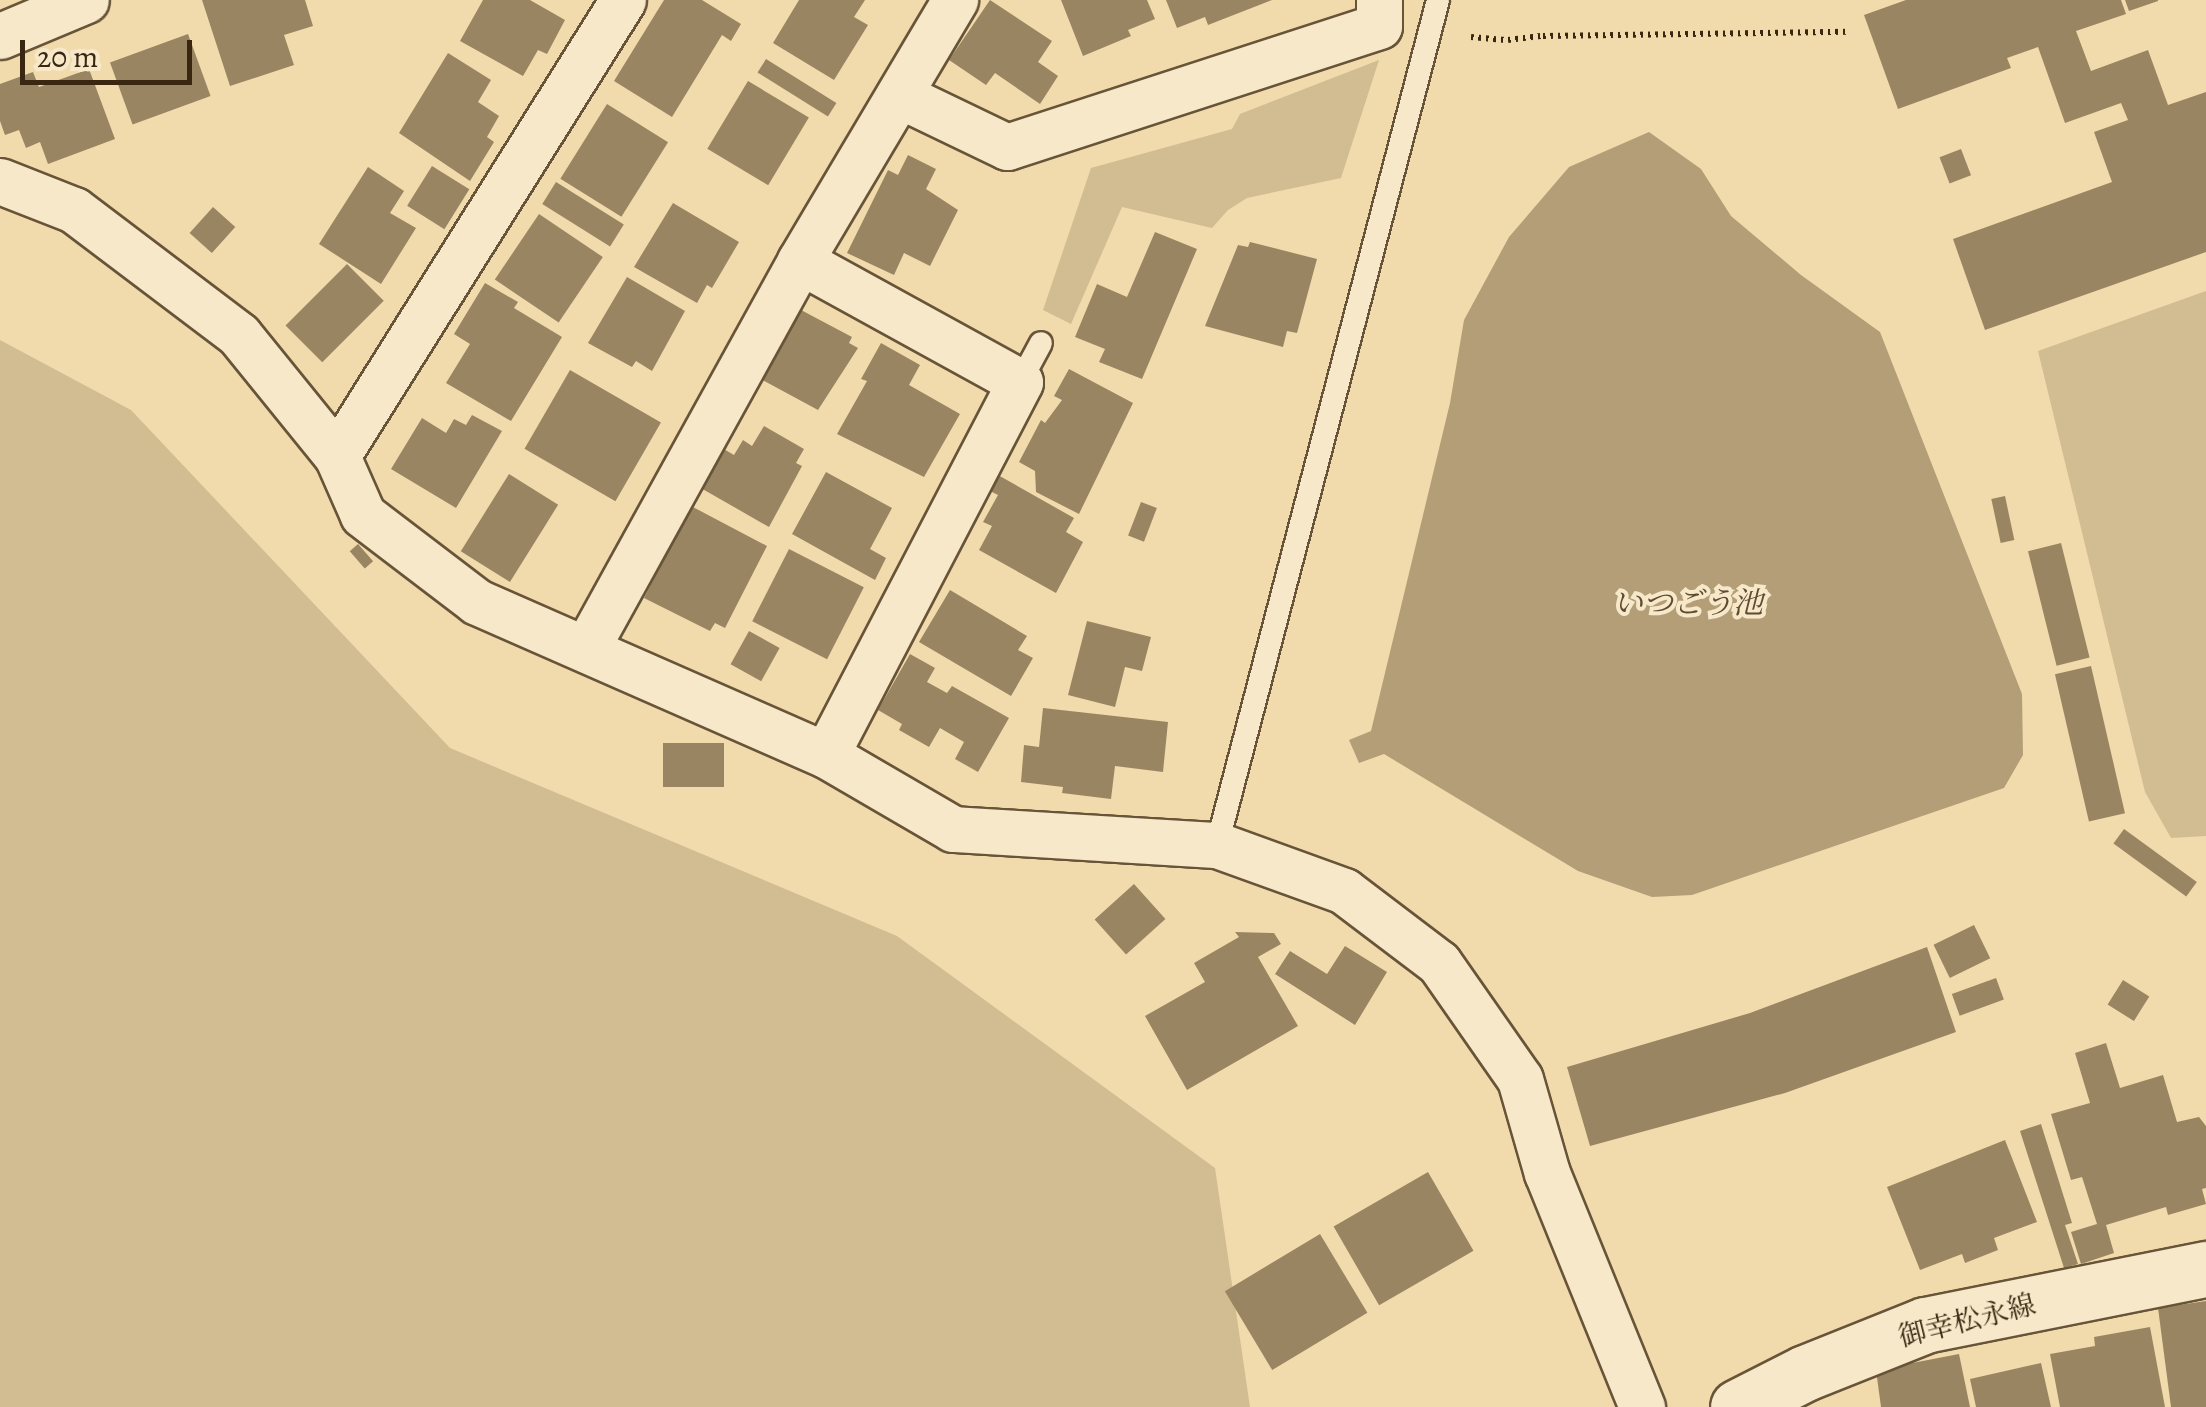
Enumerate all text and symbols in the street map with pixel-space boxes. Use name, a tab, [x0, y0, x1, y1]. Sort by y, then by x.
scale bar	[25, 20, 198, 82]
text: 20 m	[37, 37, 98, 77]
water label: いつごう池	[1613, 585, 1763, 621]
street label: 御幸松永線	[1895, 1288, 2039, 1354]

